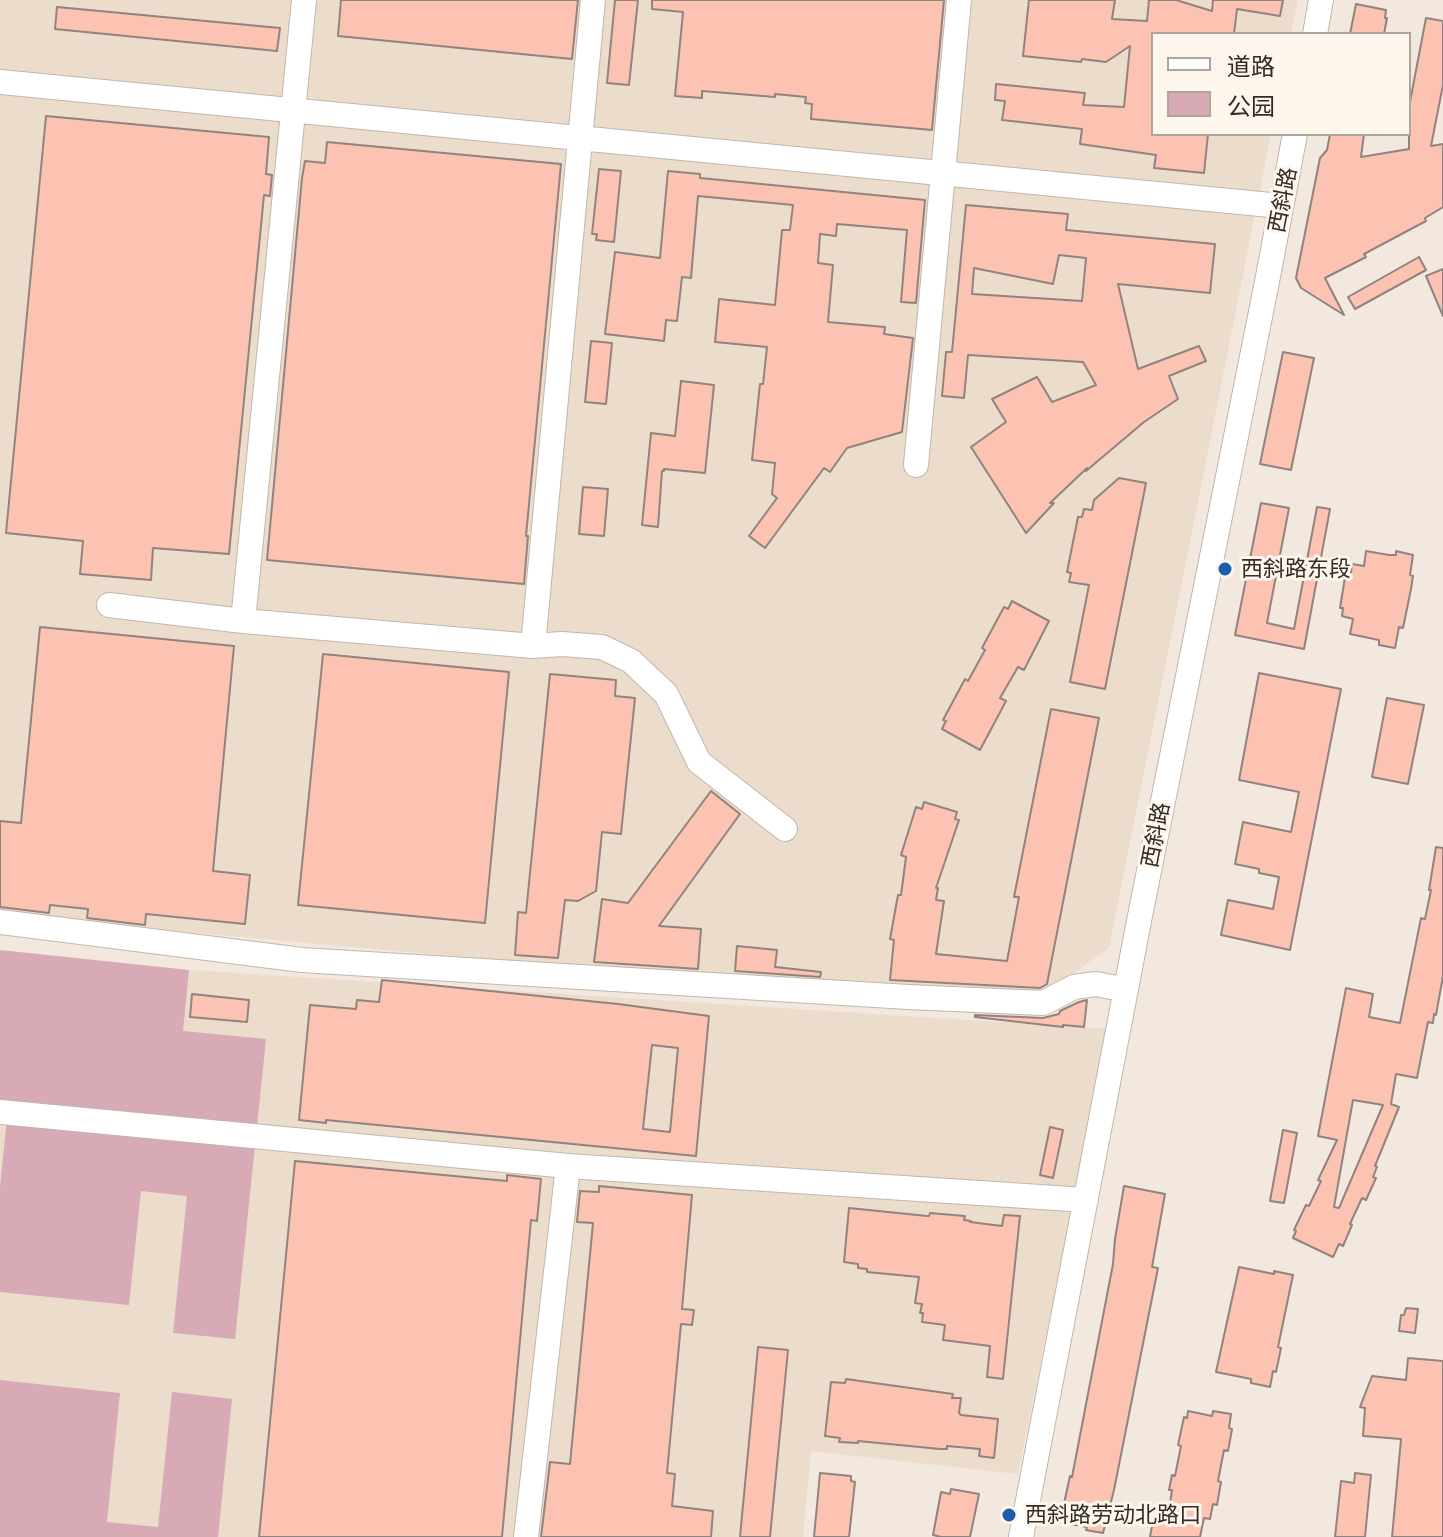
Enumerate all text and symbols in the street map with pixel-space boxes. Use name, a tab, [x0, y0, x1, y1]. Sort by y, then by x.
legend	[1151, 32, 1411, 136]
text: 道路	[1227, 51, 1275, 80]
text: 公园	[1227, 91, 1275, 120]
street label: 西斜路	[1264, 165, 1302, 235]
place label: 西斜路东段	[1241, 556, 1351, 582]
marker: 西斜路东段	[1216, 560, 1234, 578]
street label: 西斜路	[1137, 800, 1175, 870]
place label: 西斜路劳动北路口	[1025, 1502, 1201, 1528]
marker: 西斜路劳动北路口	[1000, 1506, 1018, 1524]

